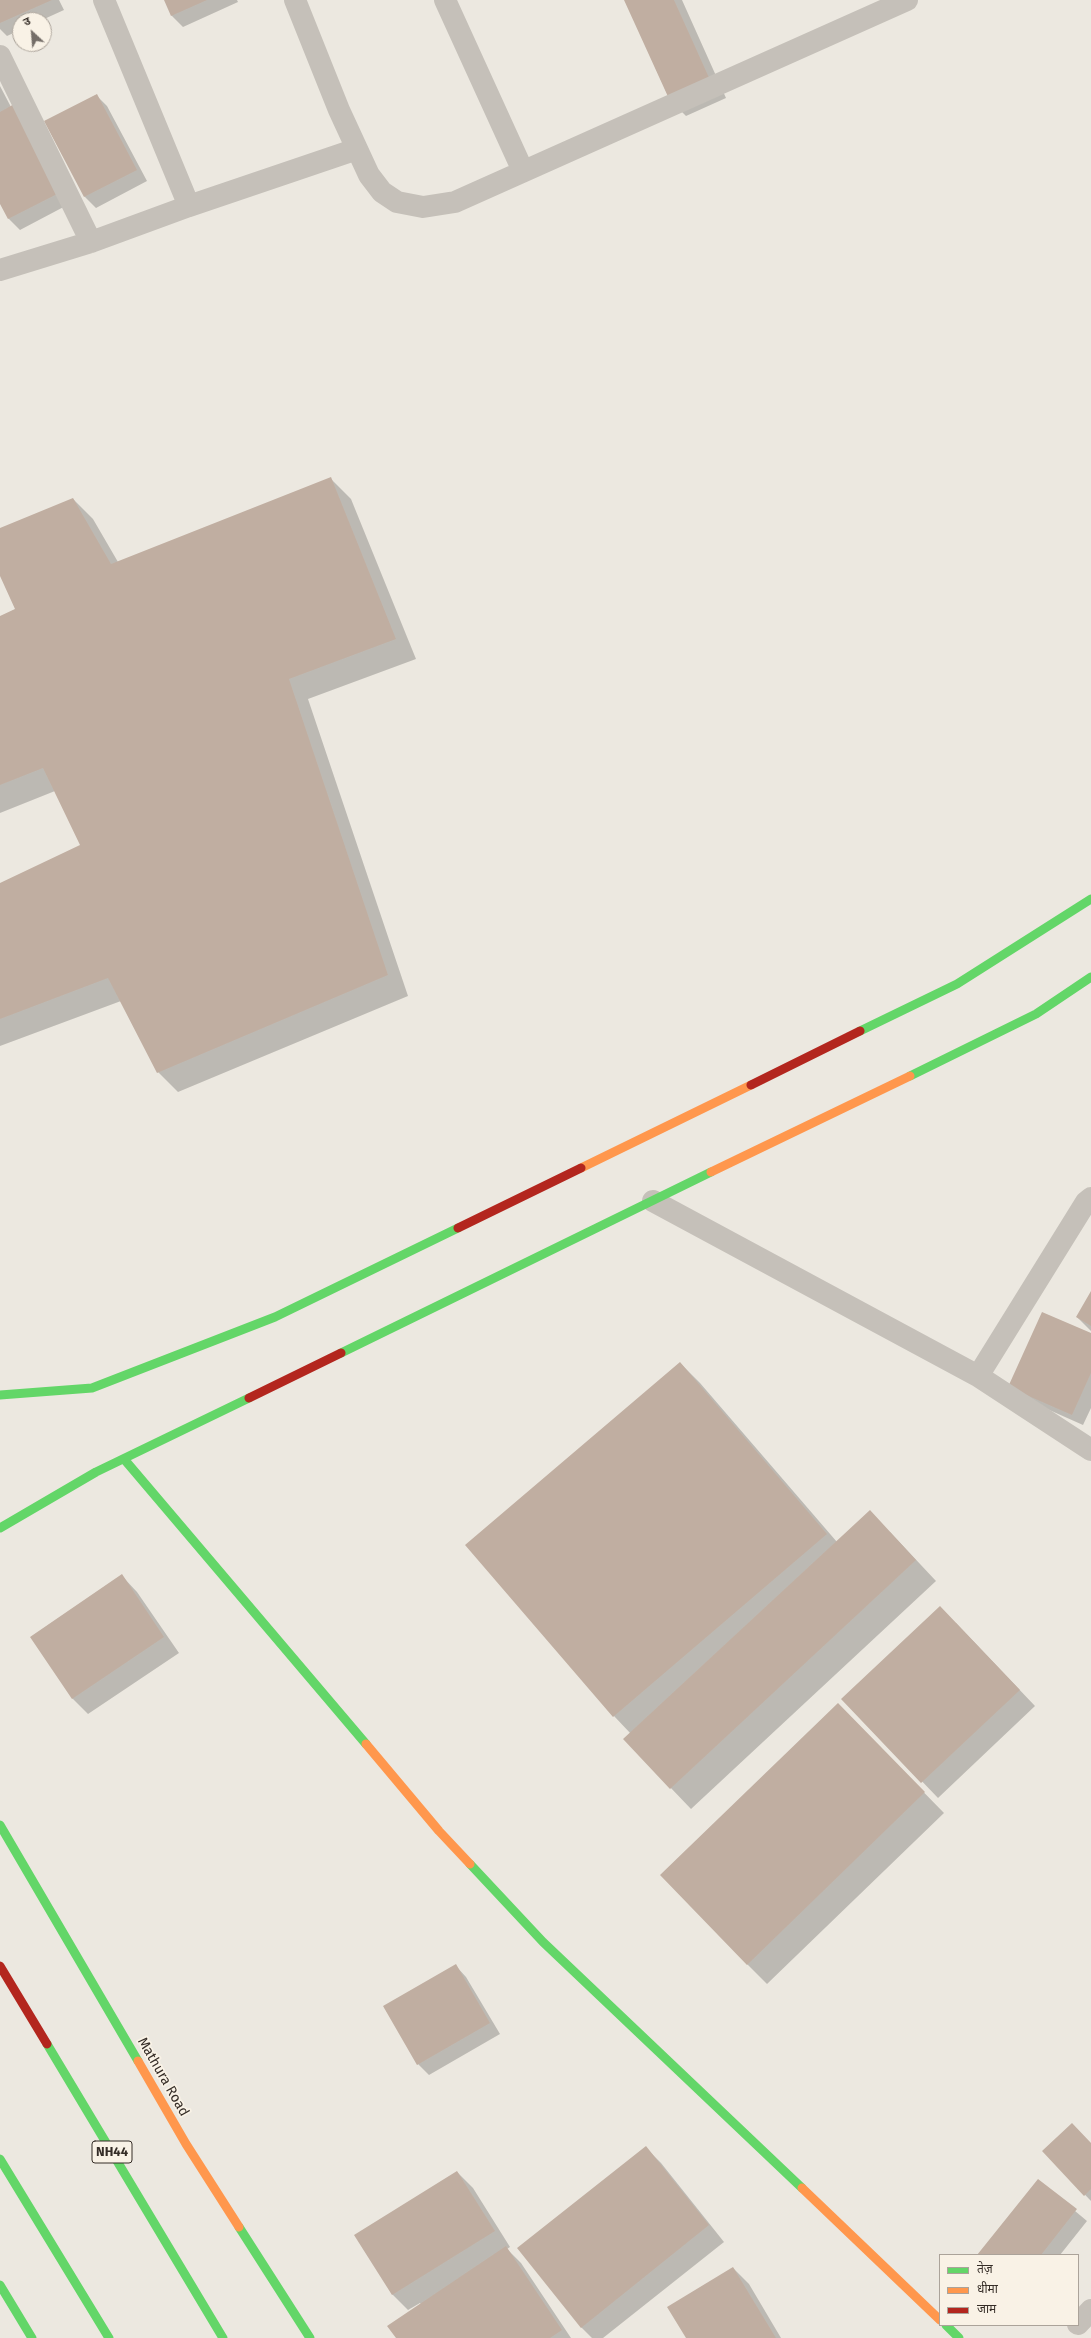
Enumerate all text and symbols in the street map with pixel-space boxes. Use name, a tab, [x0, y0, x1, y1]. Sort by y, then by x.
north arrow	[12, 12, 52, 52]
text: उ	[21, 14, 33, 29]
street label: Mathura Road	[134, 2035, 192, 2119]
road number: NH44	[92, 2141, 132, 2163]
legend	[939, 2254, 1079, 2326]
text: तेज़	[977, 2262, 993, 2276]
text: धीमा	[977, 2282, 998, 2296]
text: जाम	[977, 2302, 996, 2316]

